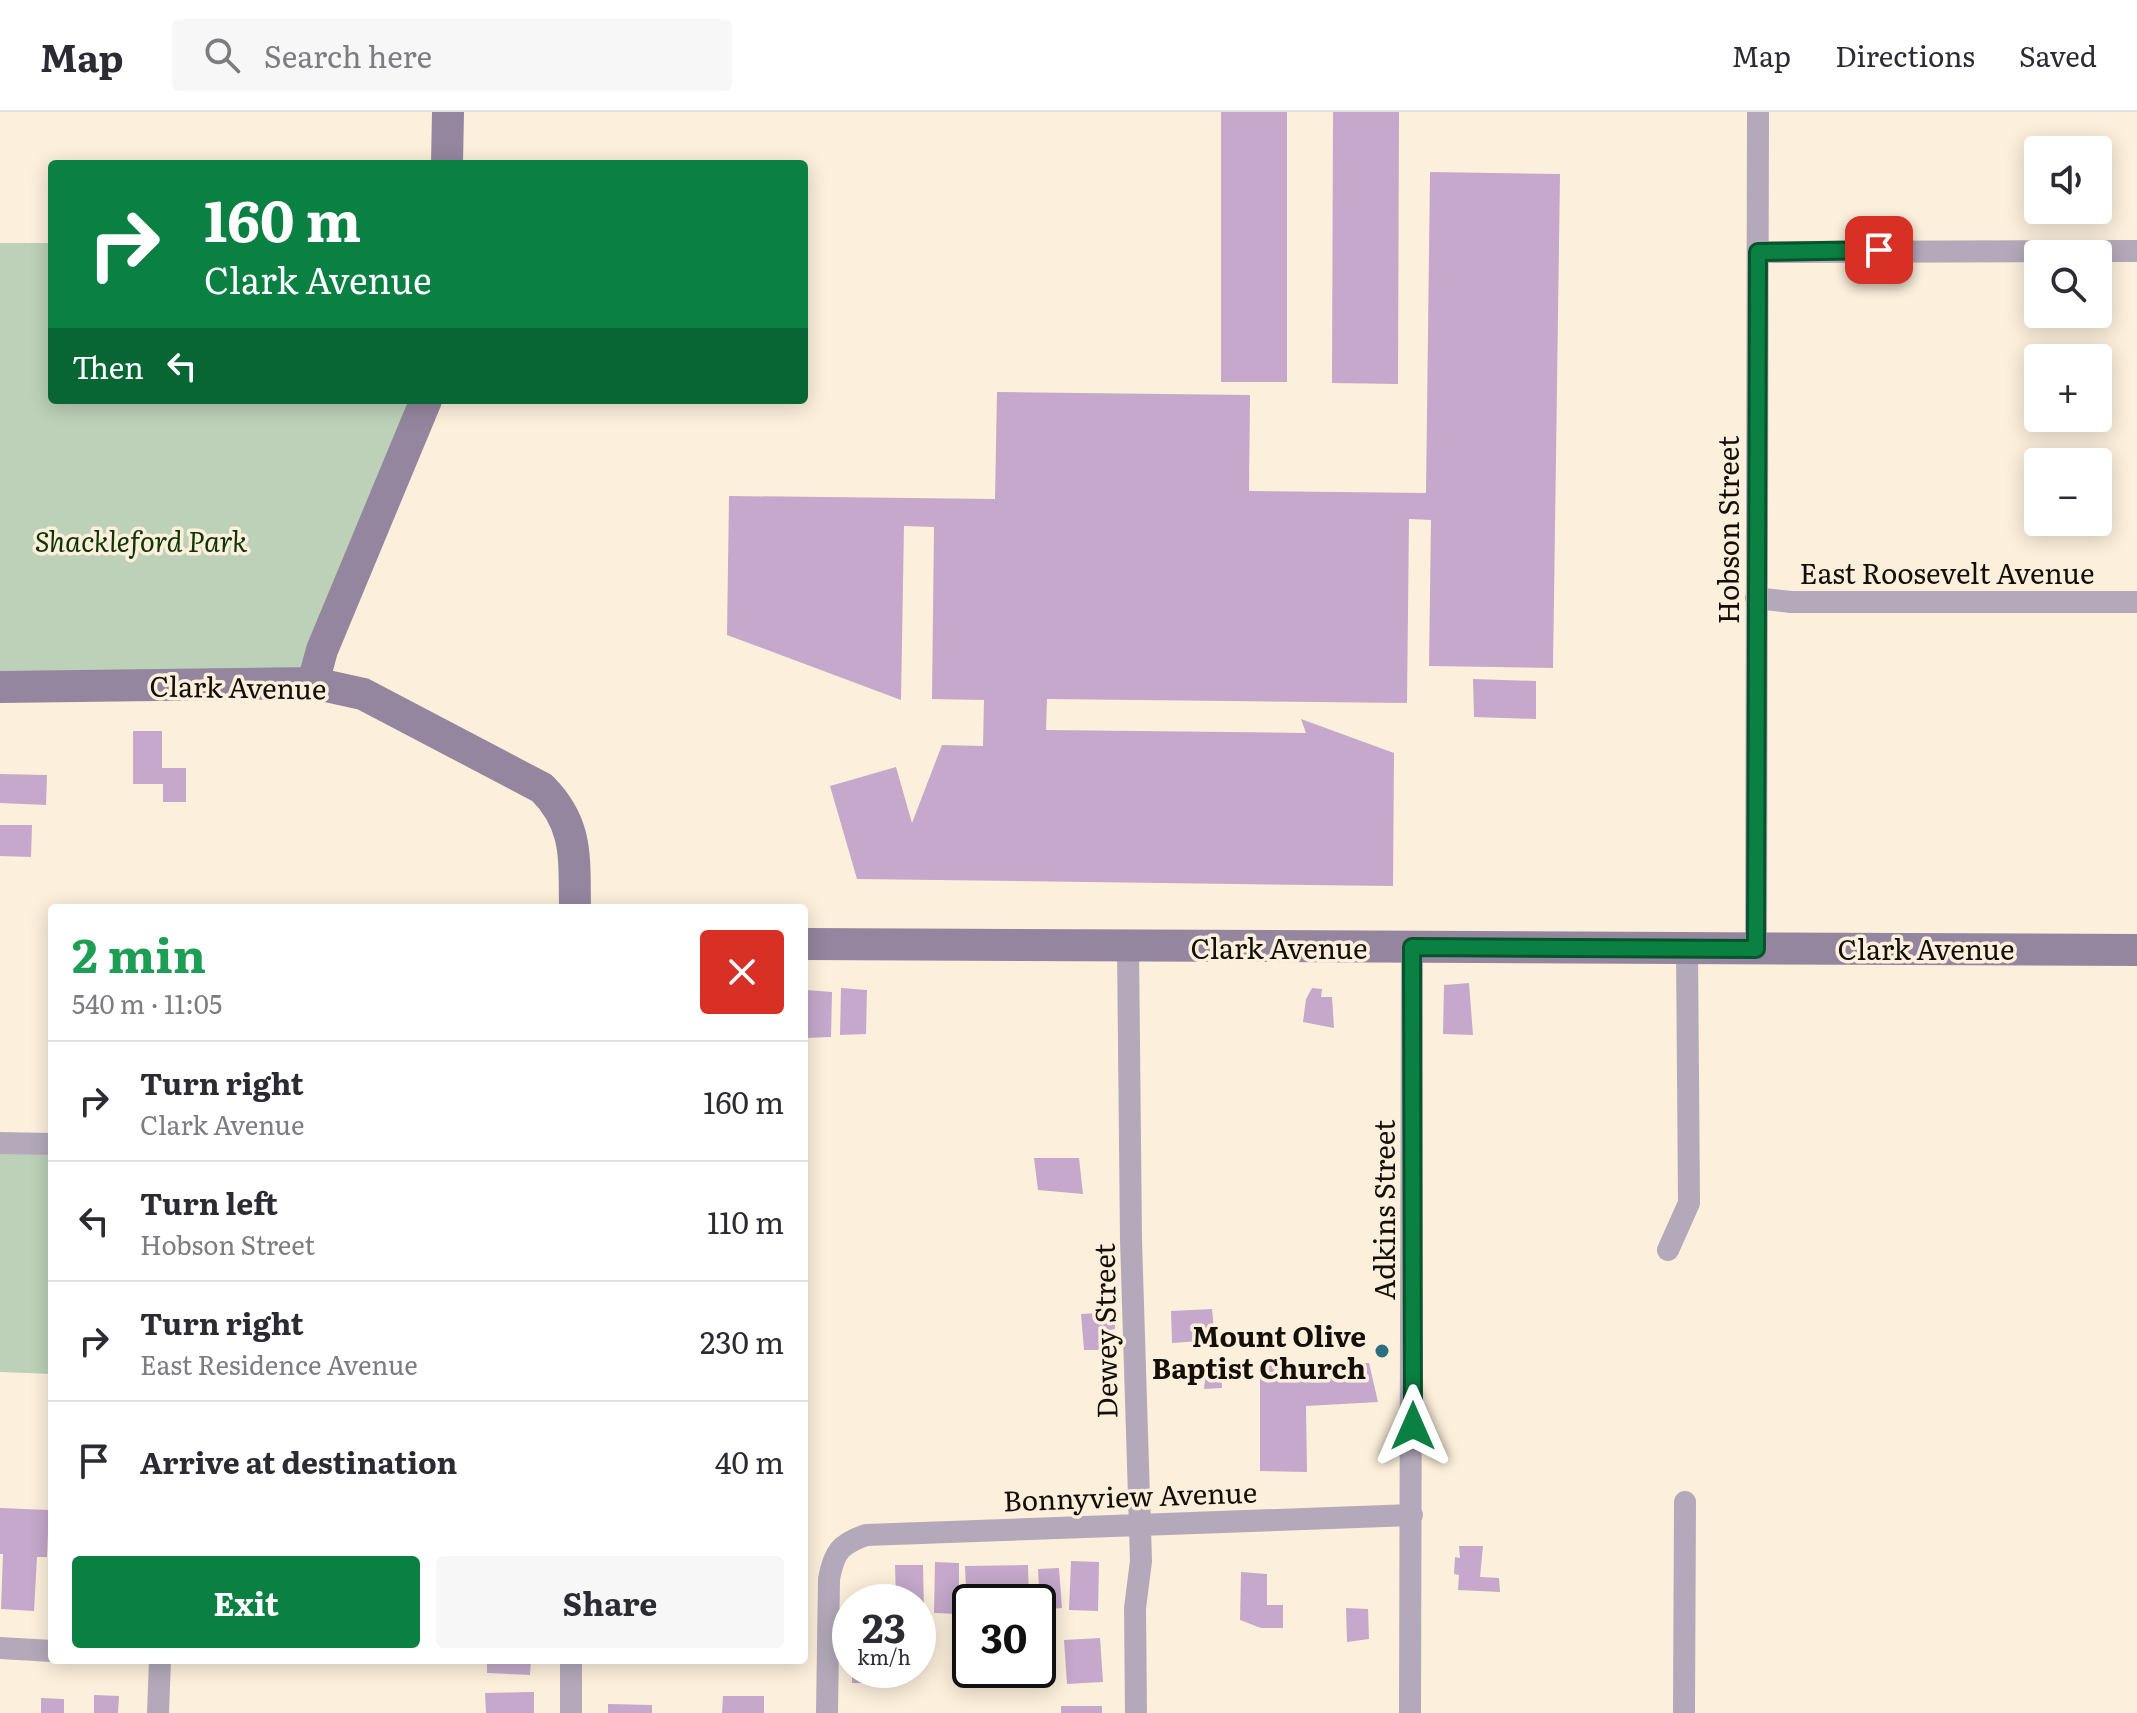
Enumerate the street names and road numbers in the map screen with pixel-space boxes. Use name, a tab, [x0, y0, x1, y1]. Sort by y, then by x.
street label: Hobson Street	[1706, 435, 1748, 624]
street label: East Roosevelt Avenue	[1800, 551, 2094, 593]
street label: Clark Avenue	[149, 663, 327, 709]
street label: Clark Avenue	[1190, 926, 1368, 968]
street label: Clark Avenue	[1837, 927, 2015, 969]
street label: Adkins Street	[1362, 1119, 1404, 1300]
street label: Dewey Street	[1081, 1242, 1127, 1419]
street label: Bonnyview Avenue	[1002, 1470, 1258, 1520]

